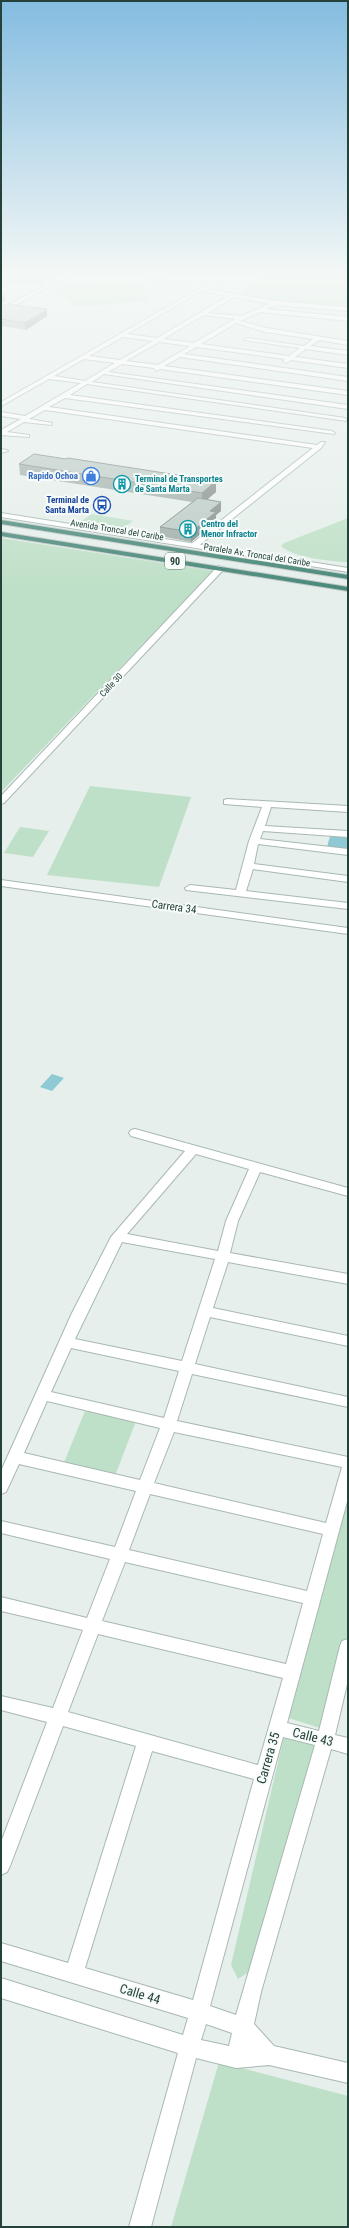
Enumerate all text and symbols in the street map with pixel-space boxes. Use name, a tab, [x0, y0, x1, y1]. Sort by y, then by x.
shop icon: Rapido Ochoa	[81, 466, 101, 486]
place label: Rapido Ochoa	[28, 471, 78, 481]
building icon: Terminal de Transportes de Santa Marta	[112, 474, 132, 494]
place label: Terminal de Transportes de Santa Marta	[135, 474, 223, 494]
place label: Terminal de Santa Marta	[45, 495, 90, 515]
bus stop icon: Terminal de Santa Marta	[92, 495, 112, 515]
street label: Avenida Troncal del Caribe	[70, 518, 164, 542]
building icon: Centro del Menor Infractor	[178, 519, 198, 539]
place label: Centro del Menor Infractor	[201, 519, 257, 539]
street label: Paralela Av. Troncal del Caribe	[203, 542, 311, 568]
road number: 90	[165, 553, 185, 569]
street label: Calle 30	[98, 671, 124, 699]
street label: Carrera 34	[151, 897, 198, 917]
street label: Calle 43	[291, 1725, 335, 1749]
street label: Carrera 35	[253, 1730, 283, 1786]
street label: Calle 44	[118, 1981, 163, 2007]

